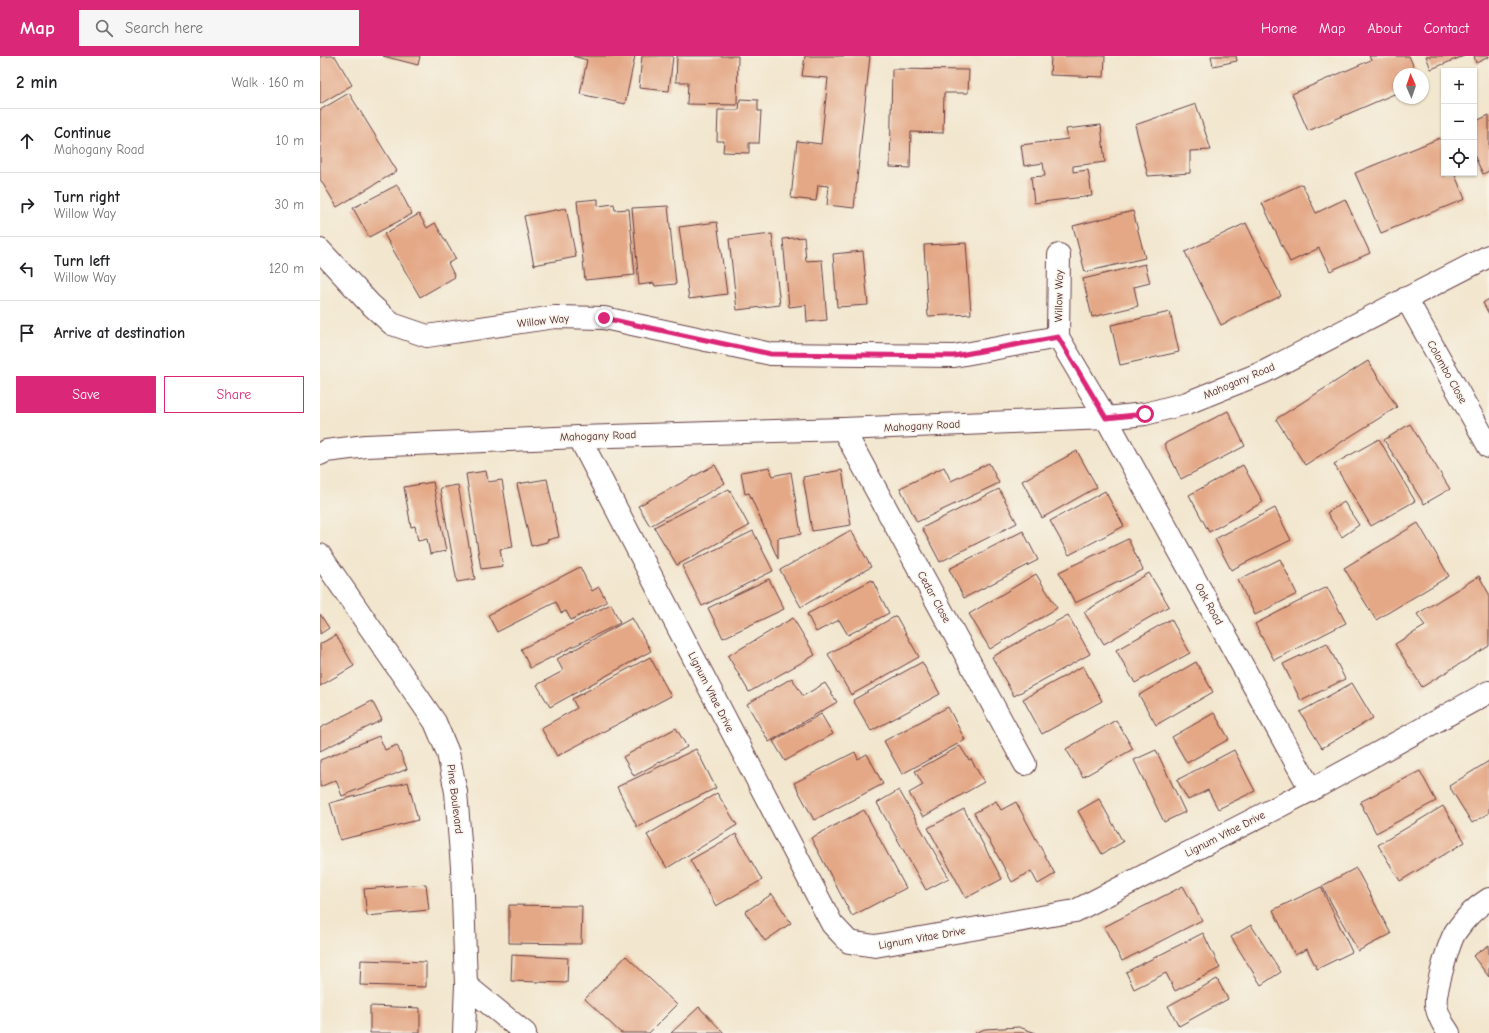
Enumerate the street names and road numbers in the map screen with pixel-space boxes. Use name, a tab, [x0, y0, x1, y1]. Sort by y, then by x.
street label: Willow Way	[1052, 270, 1066, 322]
street label: Willow Way	[516, 312, 570, 330]
street label: Colombo Close	[1424, 338, 1470, 406]
street label: Mahogany Road	[1201, 360, 1277, 402]
street label: Mahogany Road	[883, 417, 961, 434]
street label: Mahogany Road	[560, 428, 637, 444]
street label: Cedar Close	[915, 569, 954, 625]
street label: Oak Road	[1192, 581, 1226, 627]
street label: Lignum Vitae Drive	[685, 650, 737, 735]
street label: Pine Boulevard	[444, 763, 466, 835]
street label: Lignum Vitae Drive	[1183, 808, 1268, 860]
street label: Lignum Vitae Drive	[878, 924, 967, 952]

